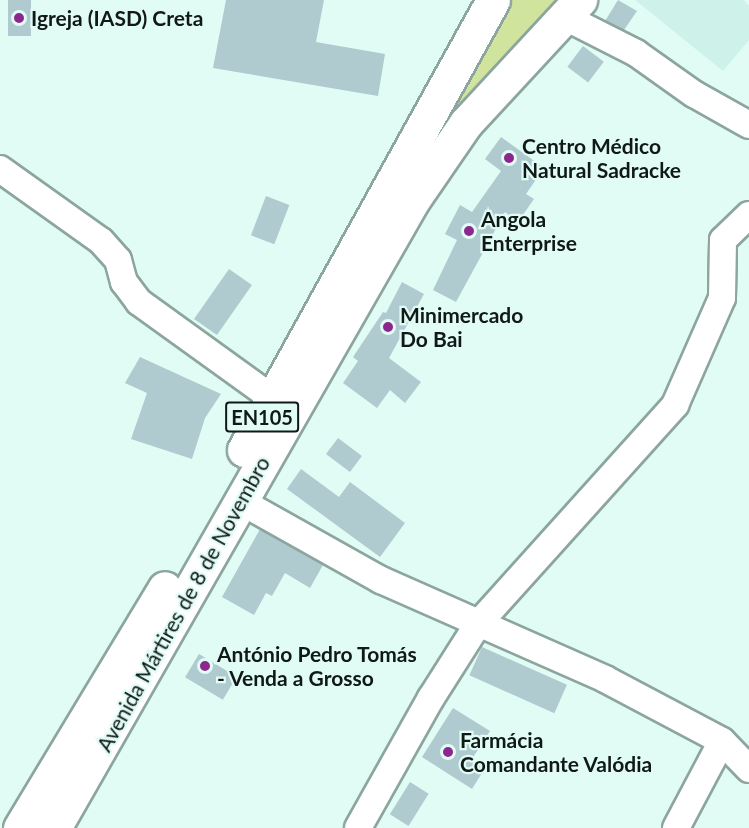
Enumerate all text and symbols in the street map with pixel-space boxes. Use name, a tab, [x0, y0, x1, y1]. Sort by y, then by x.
place label: Igreja (IASD) Creta	[31, 5, 203, 31]
marker: Igreja (IASD) Creta	[12, 11, 26, 25]
place label: Centro Médico Natural Sadracke	[522, 133, 681, 183]
marker: Centro Médico Natural Sadracke	[500, 149, 518, 167]
place label: Angola Enterprise	[481, 206, 577, 256]
marker: Angola Enterprise	[462, 224, 476, 238]
place label: Minimercado Do Bai	[400, 302, 523, 352]
marker: Minimercado Do Bai	[381, 320, 395, 334]
road number: EN105	[224, 400, 300, 434]
street label: Avenida Mártires de 8 de Novembro	[91, 452, 275, 756]
place label: António Pedro Tomás - Venda a Grosso	[217, 641, 417, 691]
marker: António Pedro Tomás - Venda a Grosso	[198, 659, 212, 673]
place label: Farmácia Comandante Valódia	[460, 727, 653, 777]
marker: Farmácia Comandante Valódia	[441, 745, 455, 759]

